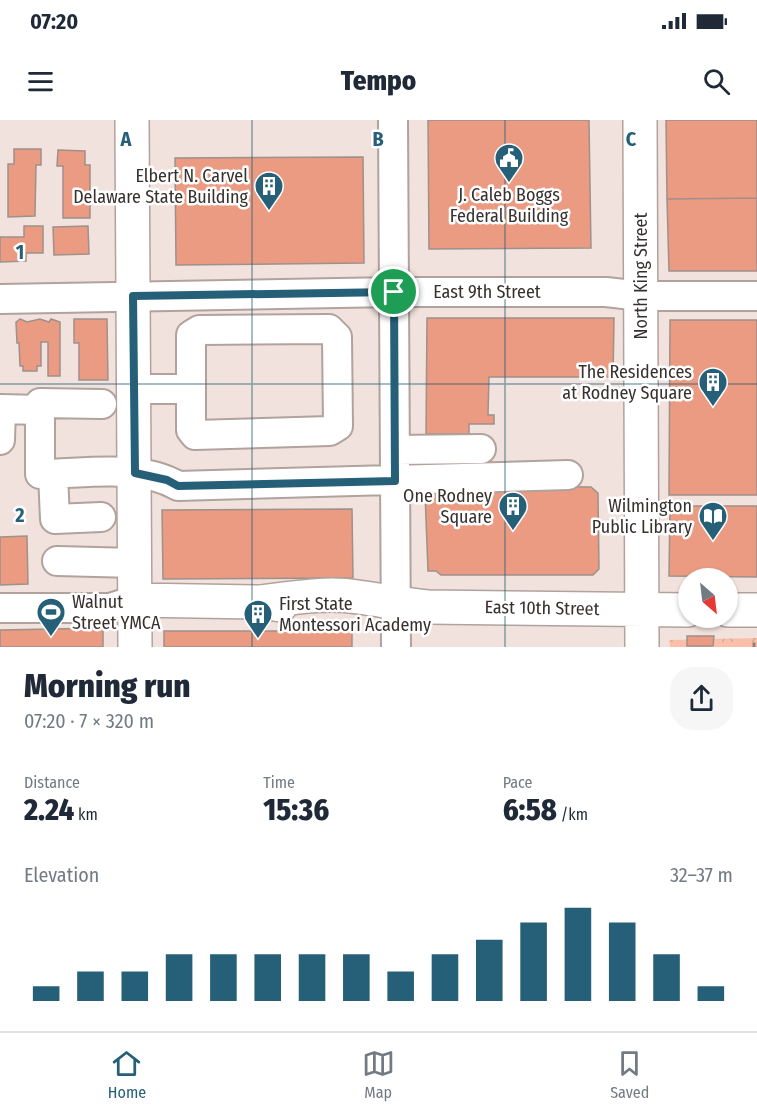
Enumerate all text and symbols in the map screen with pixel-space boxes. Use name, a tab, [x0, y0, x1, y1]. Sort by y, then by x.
text: 07:20	[30, 8, 78, 35]
icon: menu	[24, 65, 57, 98]
text: Tempo	[341, 65, 416, 97]
icon: search	[700, 65, 733, 98]
text: A	[120, 127, 133, 151]
text: B	[372, 127, 384, 151]
text: C	[626, 127, 637, 151]
public building icon: J. Caleb Boggs Federal Building	[493, 142, 525, 184]
place label: Elbert N. Carvel Delaware State Building	[73, 165, 249, 208]
building icon: Elbert N. Carvel Delaware State Building	[253, 170, 285, 212]
place label: J. Caleb Boggs Federal Building	[450, 184, 569, 227]
street label: North King Street	[630, 213, 652, 339]
text: 1	[16, 240, 24, 264]
pin	[368, 266, 419, 317]
icon: arrive	[377, 275, 410, 308]
street label: East 9th Street	[433, 281, 541, 303]
place label: The Residences at Rodney Square	[562, 361, 692, 404]
building icon: The Residences at Rodney Square	[697, 366, 729, 408]
place label: One Rodney Square	[403, 485, 492, 528]
building icon: One Rodney Square	[497, 490, 529, 532]
place label: Wilmington Public Library	[592, 495, 692, 538]
library icon: Wilmington Public Library	[697, 500, 729, 542]
text: 2	[14, 503, 25, 527]
north arrow	[678, 568, 738, 628]
map controls	[678, 568, 738, 628]
place label: Walnut Street YMCA	[72, 591, 161, 634]
place label: First State Montessori Academy	[279, 593, 431, 636]
sports icon: Walnut Street YMCA	[35, 596, 67, 638]
street label: East 10th Street	[484, 596, 600, 620]
building icon: First State Montessori Academy	[242, 598, 274, 640]
text: Morning run	[24, 666, 191, 706]
button: share	[670, 667, 733, 730]
text: 07:20 · 7 × 320 m	[24, 709, 154, 733]
text: Distance	[24, 773, 80, 792]
text: Time	[263, 773, 295, 792]
text: Pace	[503, 773, 532, 792]
text: 2.24	[24, 792, 74, 828]
text: 15:36	[263, 792, 329, 828]
text: 6:58	[503, 792, 557, 828]
text: km	[74, 805, 98, 824]
text: /km	[557, 805, 588, 824]
text: Elevation	[24, 863, 99, 887]
text: 32–37 m	[670, 863, 733, 887]
tab: Home	[108, 1047, 146, 1102]
tab: Map	[362, 1047, 395, 1102]
tab: Saved	[610, 1047, 649, 1102]

